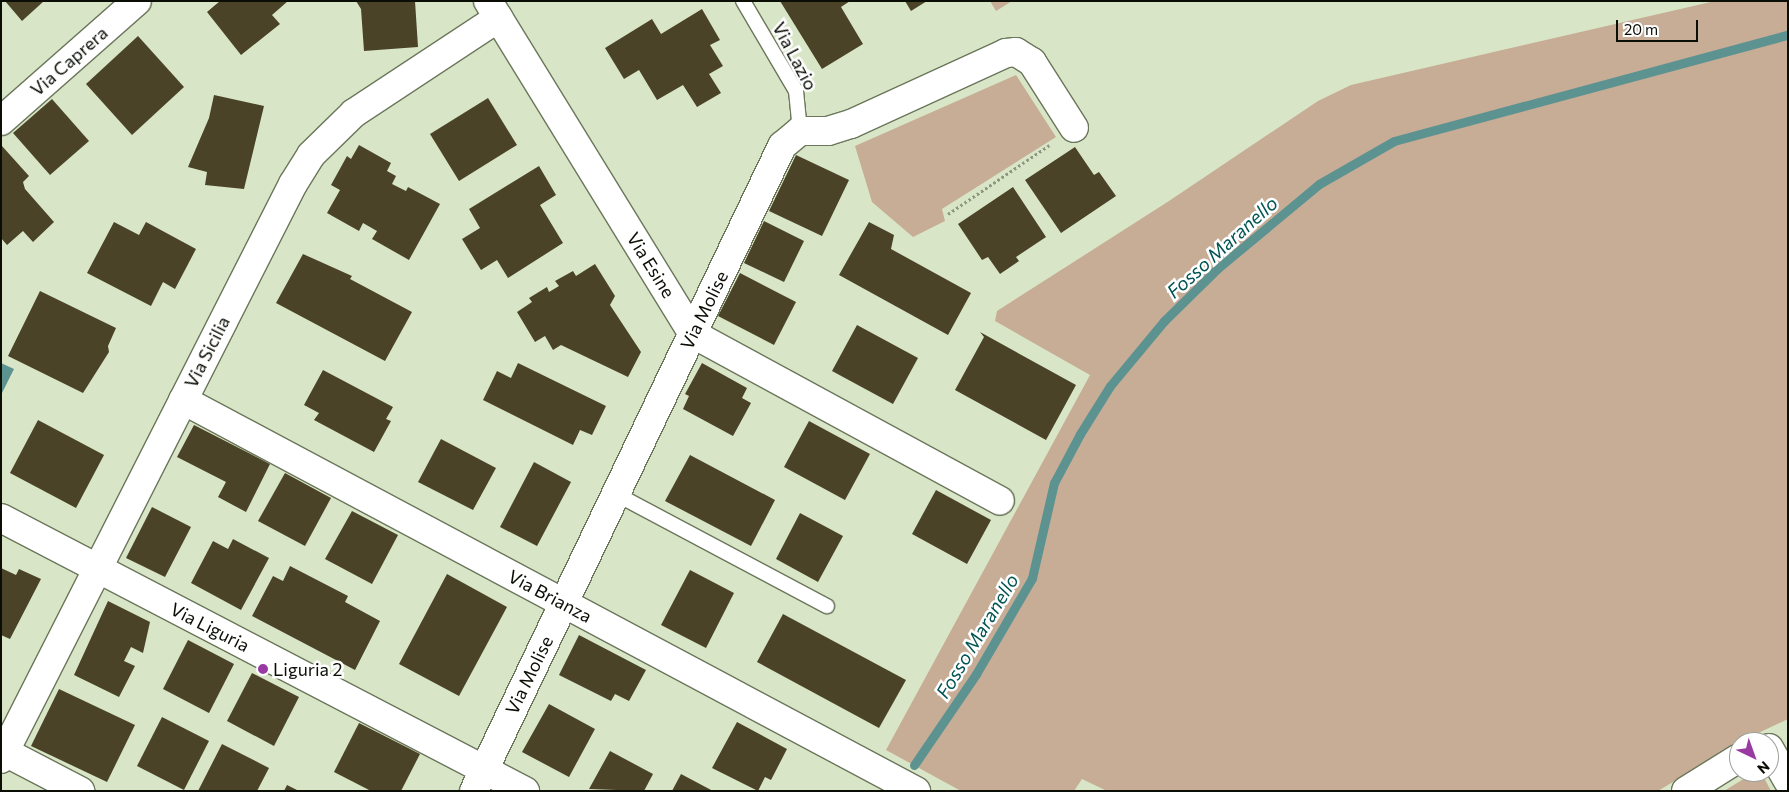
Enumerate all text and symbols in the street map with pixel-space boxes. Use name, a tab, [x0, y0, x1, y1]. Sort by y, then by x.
scale bar	[1619, 10, 1702, 42]
street label: Via Lazio	[768, 18, 822, 94]
text: 20 m	[1624, 20, 1658, 38]
street label: Via Caprera	[26, 22, 112, 100]
water label: Fosso Maranello	[1162, 191, 1282, 303]
street label: Via Esine	[622, 228, 680, 302]
street label: Via Molise	[676, 267, 732, 353]
street label: Via Sicilia	[180, 313, 234, 391]
street label: Via Brianza	[505, 565, 595, 627]
water label: Fosso Maranello	[931, 570, 1023, 702]
street label: Via Liguria	[167, 598, 253, 656]
street label: Via Molise	[501, 632, 557, 718]
place label: Liguria 2	[273, 658, 342, 680]
marker: Liguria 2	[257, 663, 269, 675]
north arrow	[1729, 732, 1779, 782]
text: N	[1754, 758, 1773, 778]

